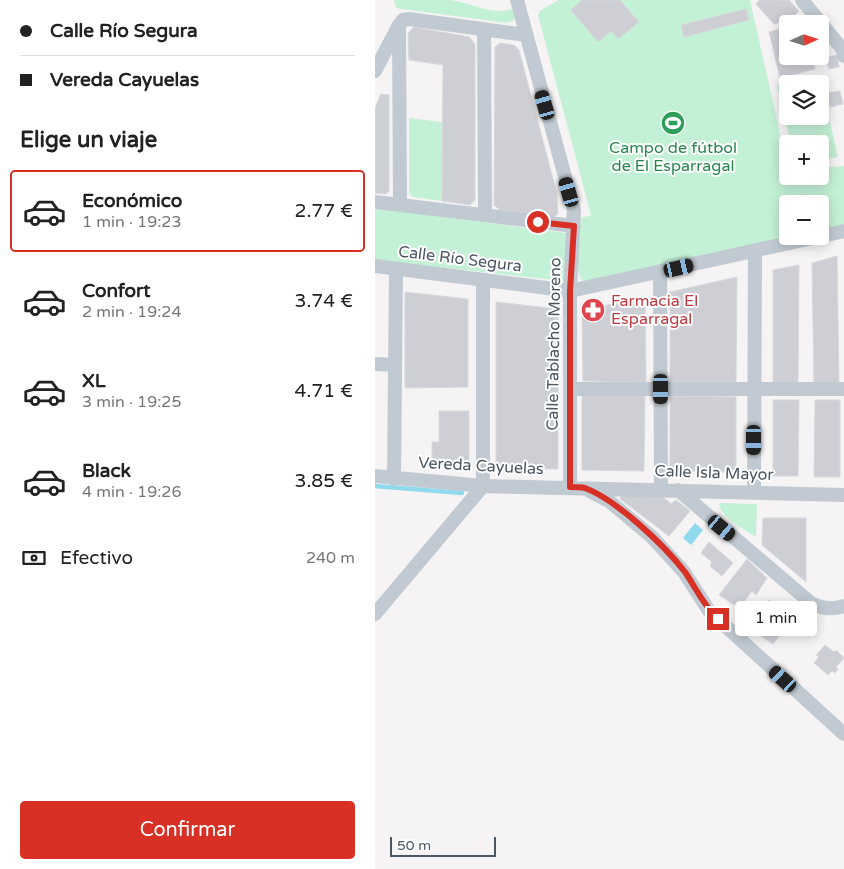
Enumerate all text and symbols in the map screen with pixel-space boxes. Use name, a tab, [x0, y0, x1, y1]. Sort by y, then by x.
north arrow	[779, 15, 829, 65]
map controls	[779, 15, 829, 245]
text: Calle Río Segura	[50, 20, 198, 42]
text: Vereda Cayuelas	[50, 69, 199, 91]
button: layers	[779, 75, 829, 125]
car	[533, 89, 556, 121]
sports icon: Campo de fútbol de El Esparragal	[660, 110, 686, 136]
text: Elige un viaje	[20, 127, 157, 153]
button: +	[779, 135, 829, 185]
place label: Campo de fútbol de El Esparragal	[609, 138, 737, 176]
car	[557, 176, 580, 208]
icon: car	[22, 189, 67, 234]
text: Económico	[82, 190, 182, 212]
button: −	[779, 195, 829, 245]
text: 2.77 €	[295, 200, 353, 222]
route start	[527, 211, 549, 233]
text: 1 min · 19:23	[82, 212, 181, 232]
street label: Calle Río Segura	[397, 241, 523, 277]
street label: Calle Tablacho Moreno	[542, 257, 566, 431]
car	[662, 257, 695, 279]
icon: car	[22, 279, 67, 324]
text: Confort	[82, 280, 151, 302]
text: 3.74 €	[295, 290, 353, 312]
place label: Farmacia El Esparragal	[611, 291, 698, 329]
pharmacy icon: Farmacia El Esparragal	[580, 297, 606, 323]
text: 2 min · 19:24	[82, 302, 181, 322]
icon: car	[22, 369, 67, 414]
text: XL	[82, 370, 106, 392]
car	[653, 374, 668, 404]
text: 4.71 €	[295, 380, 353, 402]
text: 3 min · 19:25	[82, 392, 181, 412]
car	[746, 425, 761, 455]
street label: Vereda Cayuelas	[418, 453, 544, 479]
icon: car	[22, 459, 67, 504]
text: Black	[82, 460, 131, 482]
street label: Calle Isla Mayor	[654, 461, 775, 485]
text: 3.85 €	[294, 470, 353, 492]
text: 4 min · 19:26	[82, 482, 181, 502]
car	[705, 513, 738, 543]
icon: cash	[20, 544, 48, 572]
text: Efectivo	[60, 547, 133, 569]
text: 240 m	[306, 548, 355, 568]
callout: 1 min	[735, 602, 818, 636]
route end	[707, 608, 729, 630]
text: 1 min	[755, 608, 797, 628]
car	[766, 663, 799, 695]
button: Confirmar	[20, 801, 355, 859]
scale bar	[390, 834, 496, 857]
text: 50 m	[397, 837, 431, 854]

